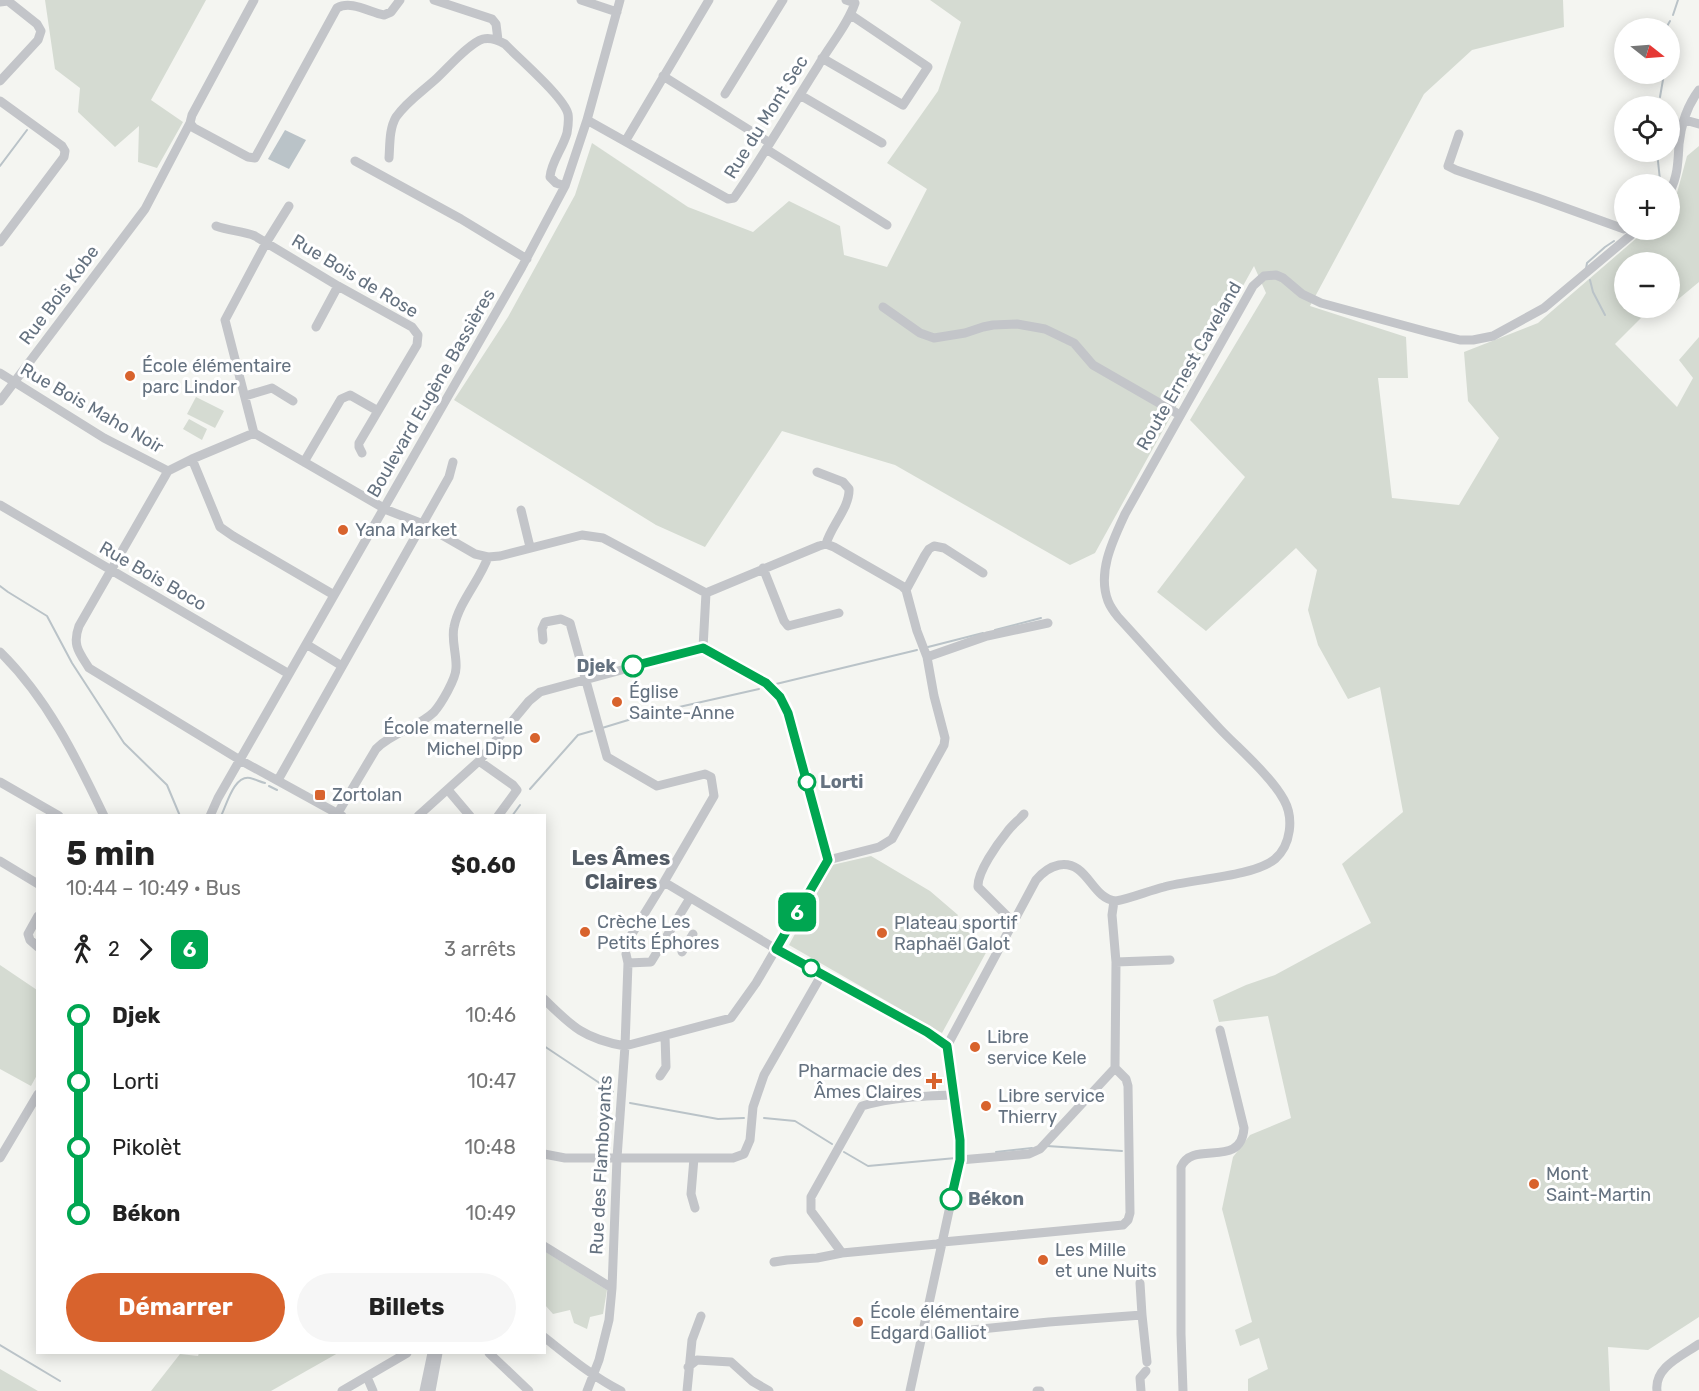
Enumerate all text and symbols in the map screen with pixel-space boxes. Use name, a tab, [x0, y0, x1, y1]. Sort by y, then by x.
north arrow	[1614, 18, 1680, 84]
map controls	[1614, 18, 1680, 318]
street label: Rue du Mont Sec	[719, 51, 813, 183]
button: locate	[1614, 96, 1680, 162]
button: +	[1614, 174, 1680, 240]
street label: Rue Bois de Rose	[288, 230, 422, 322]
street label: Rue Bois Kobe	[14, 241, 104, 349]
button: −	[1614, 252, 1680, 318]
street label: Route Ernest Caveland	[1132, 278, 1246, 454]
street label: Boulevard Eugène Bassières	[362, 285, 500, 501]
place label: École élémentaire parc Lindor	[142, 355, 291, 398]
street label: Rue Bois Maho Noir	[17, 358, 168, 458]
marker: École élémentaire parc Lindor	[123, 369, 137, 383]
place label: Yana Market	[355, 519, 457, 541]
marker: Yana Market	[336, 523, 350, 537]
street label: Rue Bois Boco	[96, 536, 210, 616]
place label: Djek	[576, 655, 616, 677]
marker: Djek	[622, 655, 644, 677]
place label: Église Sainte-Anne	[629, 681, 735, 724]
marker: Église Sainte-Anne	[610, 695, 624, 709]
place label: École maternelle Michel Dipp	[383, 717, 523, 760]
marker: École maternelle Michel Dipp	[528, 731, 542, 745]
place label: Lorti	[820, 771, 863, 793]
marker: Lorti	[798, 773, 816, 791]
place label: Zortolan	[332, 784, 402, 806]
marker: Zortolan	[313, 788, 327, 802]
text: 5 min	[66, 834, 155, 873]
district label: Les Âmes Claires	[572, 845, 670, 894]
text: $0.60	[451, 852, 516, 879]
text: 10:44 – 10:49 · Bus	[66, 876, 241, 900]
line badge: 6	[778, 892, 816, 932]
text: 6	[790, 900, 804, 925]
place label: Crèche Les Petits Éphores	[597, 911, 719, 954]
place label: Plateau sportif Raphaël Galot	[894, 912, 1018, 955]
marker: Crèche Les Petits Éphores	[578, 925, 592, 939]
marker: Plateau sportif Raphaël Galot	[875, 926, 889, 940]
icon: walk	[66, 933, 99, 966]
icon: forward	[129, 933, 162, 966]
text: 2	[108, 937, 120, 961]
text: 6	[183, 937, 196, 962]
text: 3 arrêts	[444, 937, 516, 961]
unlabelled marker	[802, 959, 820, 977]
text: Djek	[112, 1002, 160, 1029]
text: 10:46	[465, 1003, 516, 1027]
place label: Libre service Kele	[987, 1026, 1087, 1069]
marker: Libre service Kele	[968, 1040, 982, 1054]
place label: Pharmacie des Âmes Claires	[798, 1060, 922, 1103]
text: Lorti	[112, 1068, 159, 1095]
text: 10:47	[467, 1069, 516, 1093]
marker: Pharmacie des Âmes Claires	[927, 1074, 941, 1088]
street label: Rue des Flamboyants	[585, 1075, 617, 1255]
place label: Libre service Thierry	[998, 1085, 1105, 1128]
marker: Libre service Thierry	[979, 1099, 993, 1113]
text: Pikolèt	[112, 1134, 181, 1161]
text: 10:48	[464, 1135, 516, 1159]
place label: Mont Saint-Martin	[1546, 1163, 1651, 1206]
marker: Mont Saint-Martin	[1527, 1177, 1541, 1191]
marker: Békon	[940, 1188, 962, 1210]
place label: Békon	[968, 1188, 1024, 1210]
text: Békon	[112, 1200, 181, 1227]
text: 10:49	[466, 1201, 516, 1225]
place label: Les Mille et une Nuits	[1055, 1239, 1157, 1282]
marker: Les Mille et une Nuits	[1036, 1253, 1050, 1267]
button: Démarrer	[66, 1273, 285, 1342]
button: Billets	[297, 1273, 516, 1342]
place label: École élémentaire Edgard Galliot	[870, 1301, 1019, 1344]
marker: École élémentaire Edgard Galliot	[851, 1315, 865, 1329]

